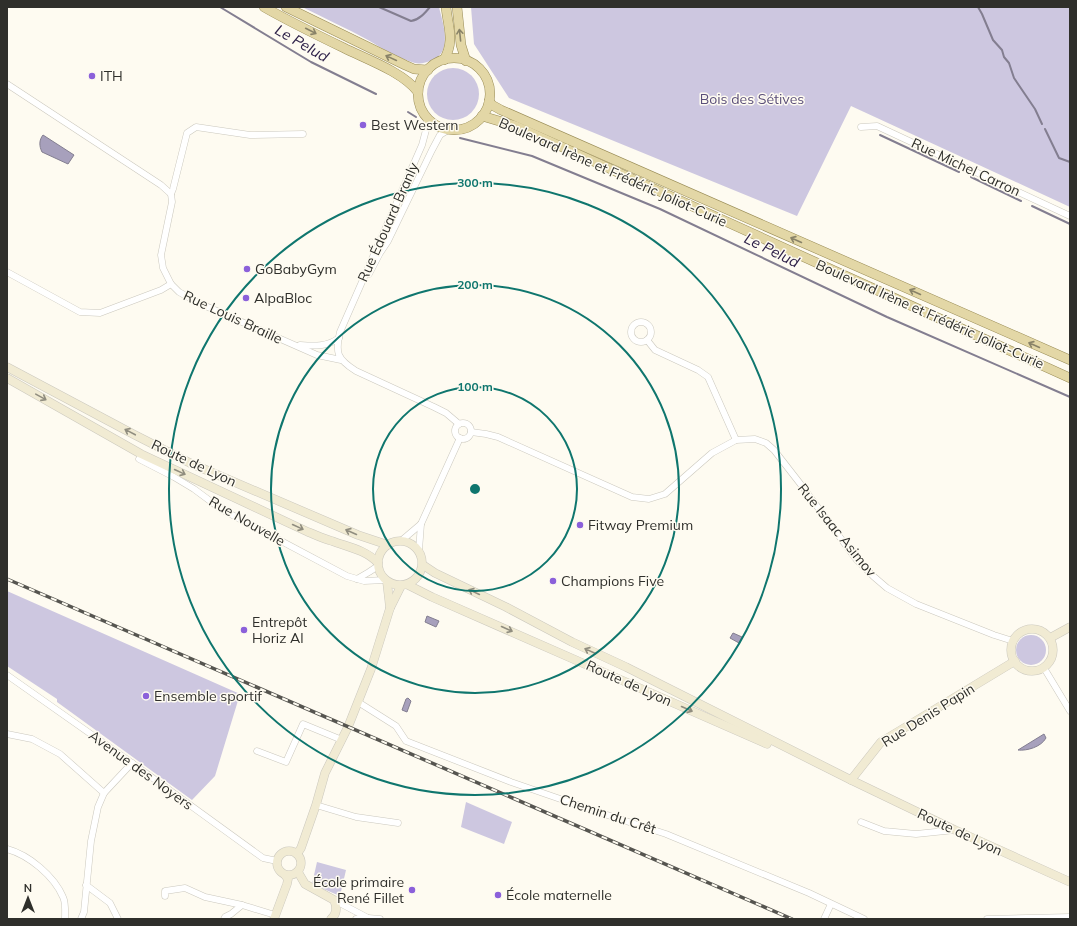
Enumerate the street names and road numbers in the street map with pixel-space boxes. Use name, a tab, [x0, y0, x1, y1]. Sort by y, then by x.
street label: Boulevard Irène et Frédéric Joliot-Curie	[496, 113, 730, 231]
street label: Rue Michel Carron	[909, 134, 1023, 200]
street label: Rue Édouard Branly	[354, 159, 423, 285]
street label: Boulevard Irène et Frédéric Joliot-Curie	[813, 255, 1047, 373]
street label: Rue Louis Braille	[181, 286, 285, 348]
street label: Route de Lyon	[149, 435, 239, 491]
street label: Rue Isaac Asimov	[794, 480, 881, 581]
street label: Rue Nouvelle	[206, 492, 288, 550]
street label: Route de Lyon	[583, 656, 675, 710]
street label: Rue Denis Papin	[878, 679, 978, 751]
street label: Avenue des Noyers	[85, 726, 197, 814]
street label: Chemin du Crêt	[558, 790, 658, 838]
street label: Route de Lyon	[915, 804, 1005, 860]

